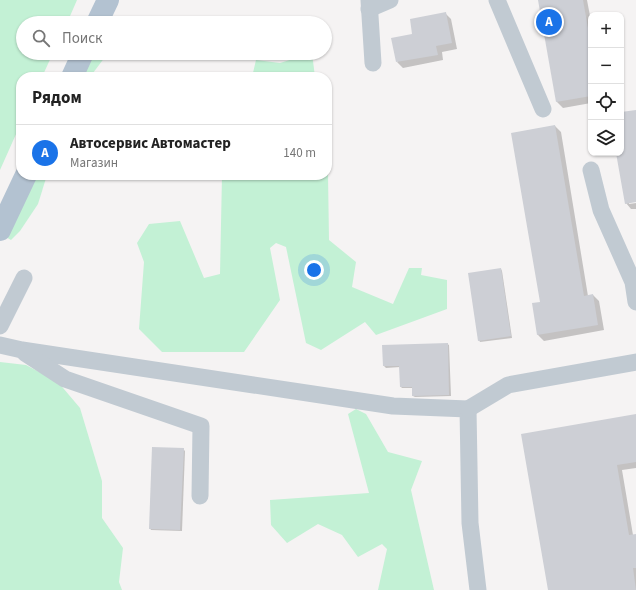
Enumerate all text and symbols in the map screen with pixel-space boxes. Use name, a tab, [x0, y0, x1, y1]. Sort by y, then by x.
pin: A	[536, 7, 562, 37]
map controls	[588, 12, 624, 156]
button: +	[588, 12, 624, 48]
search box	[16, 16, 332, 60]
icon: search	[30, 27, 52, 49]
text: Поиск	[62, 28, 103, 49]
button: −	[588, 48, 624, 84]
button: locate	[588, 84, 624, 120]
text: Рядом	[32, 86, 82, 110]
button: layers	[588, 120, 624, 156]
text: Автосервис Автомастер	[70, 133, 231, 154]
text: A	[41, 144, 49, 162]
text: 140 m	[283, 144, 316, 162]
text: Магазин	[70, 154, 118, 172]
your location	[304, 260, 324, 280]

